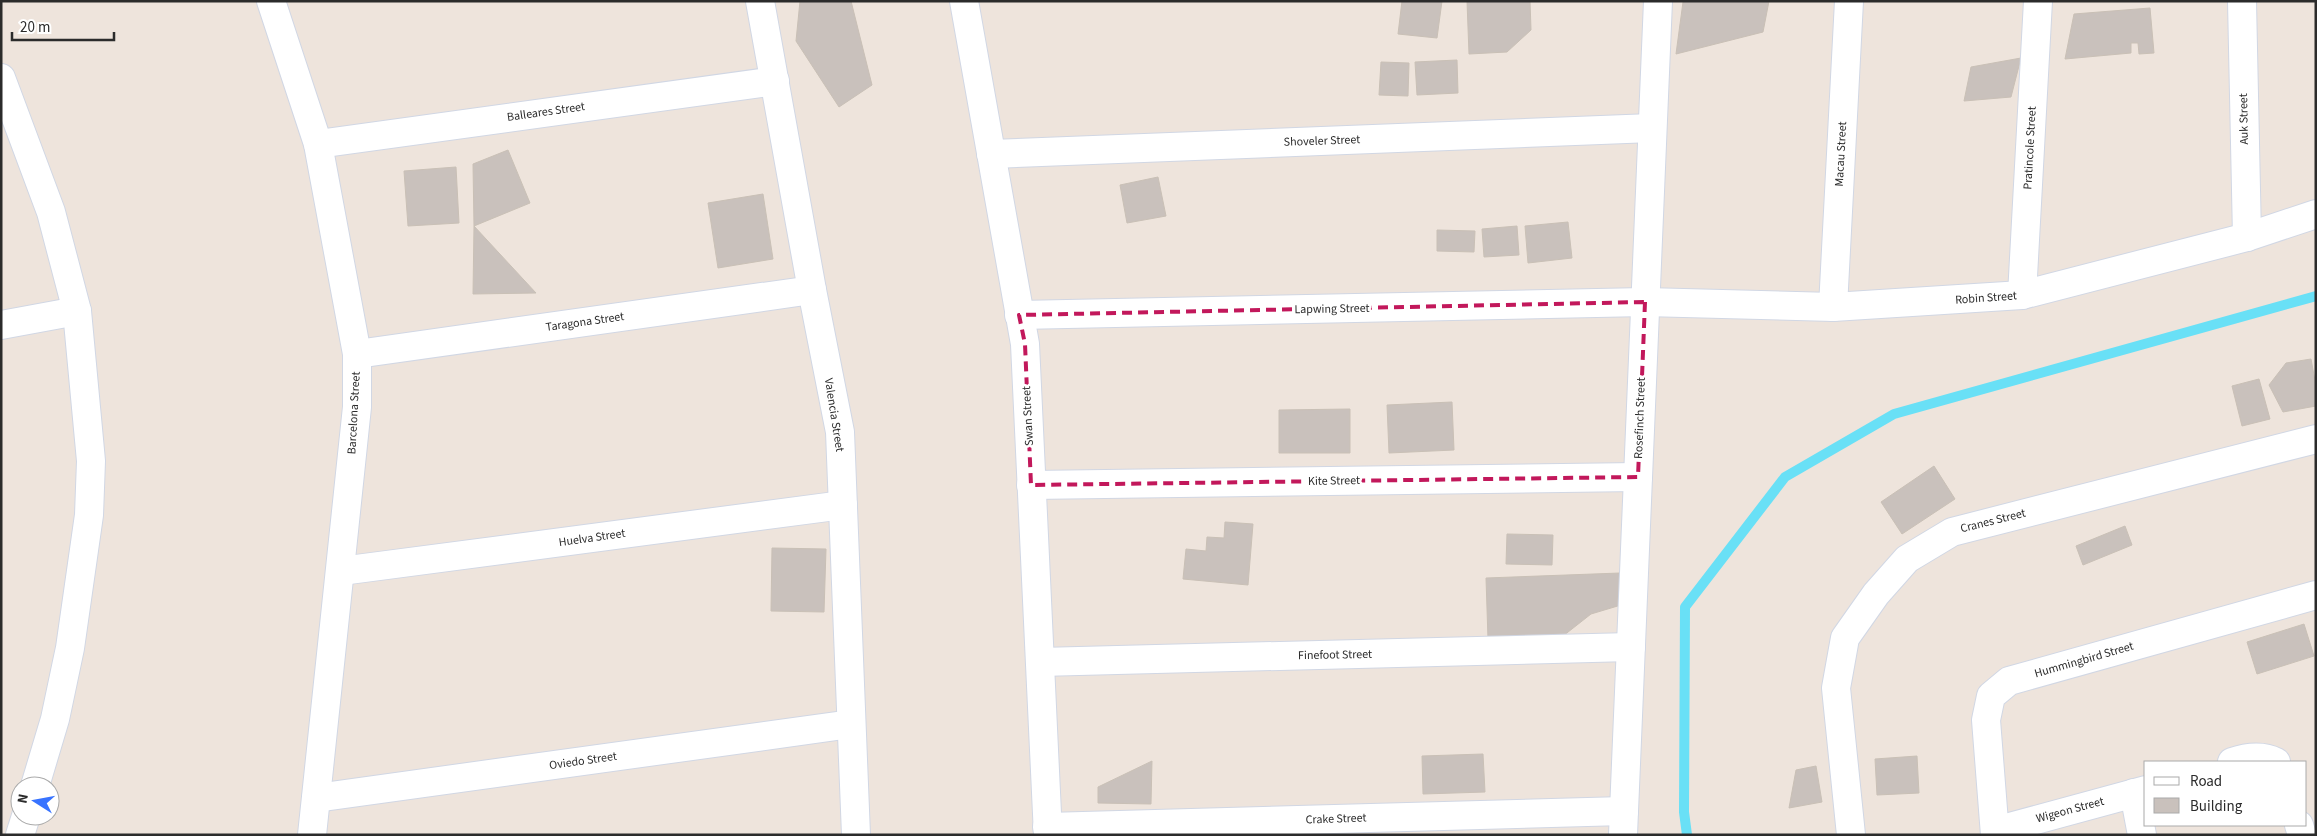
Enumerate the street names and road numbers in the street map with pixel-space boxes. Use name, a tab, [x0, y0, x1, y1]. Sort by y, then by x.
street label: Auk Street	[2235, 93, 2253, 145]
street label: Balleares Street	[506, 98, 586, 126]
street label: Pratincole Street	[2019, 106, 2041, 190]
street label: Macau Street	[1831, 121, 1851, 187]
street label: Shoveler Street	[1283, 131, 1361, 151]
street label: Robin Street	[1955, 287, 2017, 309]
street label: Lapwing Street	[1294, 300, 1370, 318]
street label: Taragona Street	[545, 308, 625, 336]
street label: Barcelona Street	[343, 371, 365, 455]
street label: Valencia Street	[820, 377, 848, 453]
street label: Rosefinch Street	[1630, 377, 1650, 459]
street label: Swan Street	[1018, 386, 1038, 446]
street label: Kite Street	[1308, 472, 1360, 490]
street label: Cranes Street	[1959, 505, 2027, 537]
street label: Huelva Street	[558, 525, 626, 551]
street label: Hummingbird Street	[2032, 638, 2136, 682]
street label: Finefoot Street	[1298, 646, 1372, 664]
street label: Oviedo Street	[548, 748, 618, 774]
street label: Wigeon Street	[2034, 793, 2106, 827]
street label: Crake Street	[1305, 809, 1367, 829]

